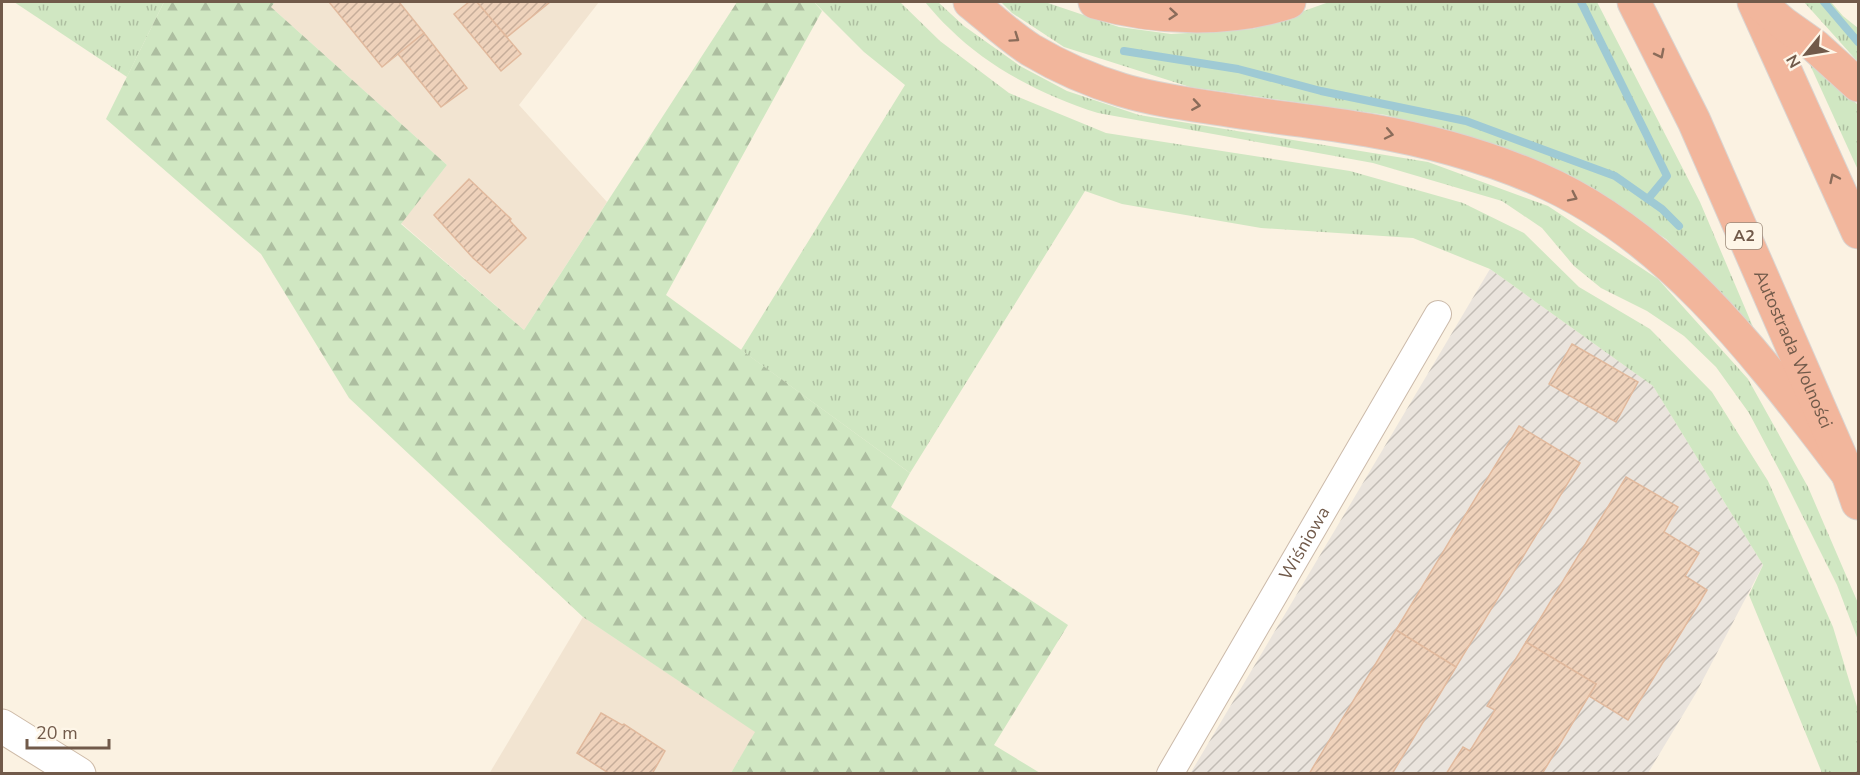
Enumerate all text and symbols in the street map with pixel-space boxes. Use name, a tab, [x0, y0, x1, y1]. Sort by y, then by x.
one-way arrow	[1168, 7, 1177, 20]
north arrow	[1776, 24, 1836, 84]
one-way arrow	[1009, 31, 1020, 42]
one-way arrow	[1653, 47, 1665, 58]
text: N	[1781, 50, 1806, 72]
one-way arrow	[1192, 98, 1201, 110]
one-way arrow	[1384, 127, 1394, 140]
one-way arrow	[1830, 174, 1842, 185]
one-way arrow	[1567, 189, 1578, 201]
road number: A2	[1726, 223, 1762, 249]
street label: Autostrada Wolności	[1748, 266, 1839, 432]
street label: Wiśniowa	[1274, 502, 1335, 585]
scale bar	[27, 712, 110, 750]
text: 20 m	[36, 721, 78, 745]

